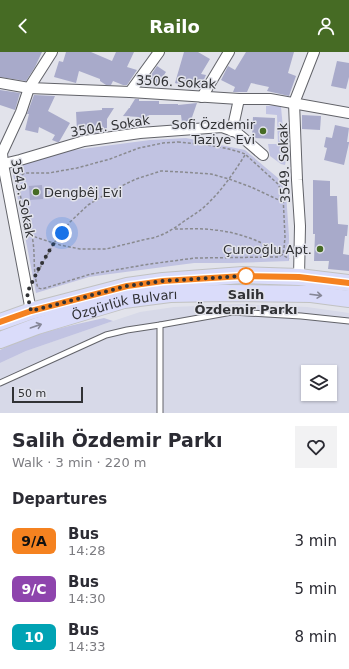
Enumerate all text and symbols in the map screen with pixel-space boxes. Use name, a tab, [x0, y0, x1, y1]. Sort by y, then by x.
icon: back	[12, 15, 34, 37]
icon: person	[315, 15, 337, 37]
text: Railo	[149, 16, 200, 37]
street label: 3506. Sokak	[135, 72, 217, 92]
street label: 3504. Sokak	[69, 112, 151, 140]
place label: Sofi Özdemir Taziye Evi	[172, 116, 256, 147]
street label: 3549. Sokak	[275, 122, 293, 203]
marker: Sofi Özdemir Taziye Evi	[258, 126, 268, 136]
street label: 3543. Sokak	[8, 157, 38, 239]
place label: Dengbêj Evi	[44, 185, 122, 200]
marker: Dengbêj Evi	[31, 187, 41, 197]
your location	[52, 223, 72, 243]
place label: Çurooğlu Apt.	[223, 242, 312, 257]
marker: Çurooğlu Apt.	[315, 244, 325, 254]
marker: Salih Özdemir Parkı	[237, 267, 255, 285]
street label: Özgürlük Bulvarı	[70, 286, 177, 323]
place label: Salih Özdemir Parkı	[194, 287, 298, 317]
one-way arrow	[309, 291, 322, 299]
one-way arrow	[30, 322, 43, 329]
map controls	[301, 365, 337, 401]
button: layers	[301, 365, 337, 401]
scale bar	[12, 385, 83, 404]
text: 50 m	[18, 387, 46, 400]
button: heart	[295, 426, 337, 468]
text: Salih Özdemir Parkı	[12, 429, 222, 451]
text: Walk · 3 min · 220 m	[12, 455, 146, 470]
text: Departures	[12, 490, 107, 508]
text: Bus	[68, 525, 99, 543]
text: 3 min	[294, 532, 337, 550]
text: 9/A	[21, 533, 47, 549]
text: 14:28	[68, 543, 105, 558]
text: Bus	[68, 573, 99, 591]
text: 5 min	[294, 580, 337, 598]
text: 9/C	[21, 581, 47, 597]
text: 14:30	[68, 591, 105, 606]
text: Bus	[68, 621, 99, 639]
text: 8 min	[294, 628, 337, 646]
text: 10	[24, 629, 44, 645]
text: 14:33	[68, 639, 105, 654]

